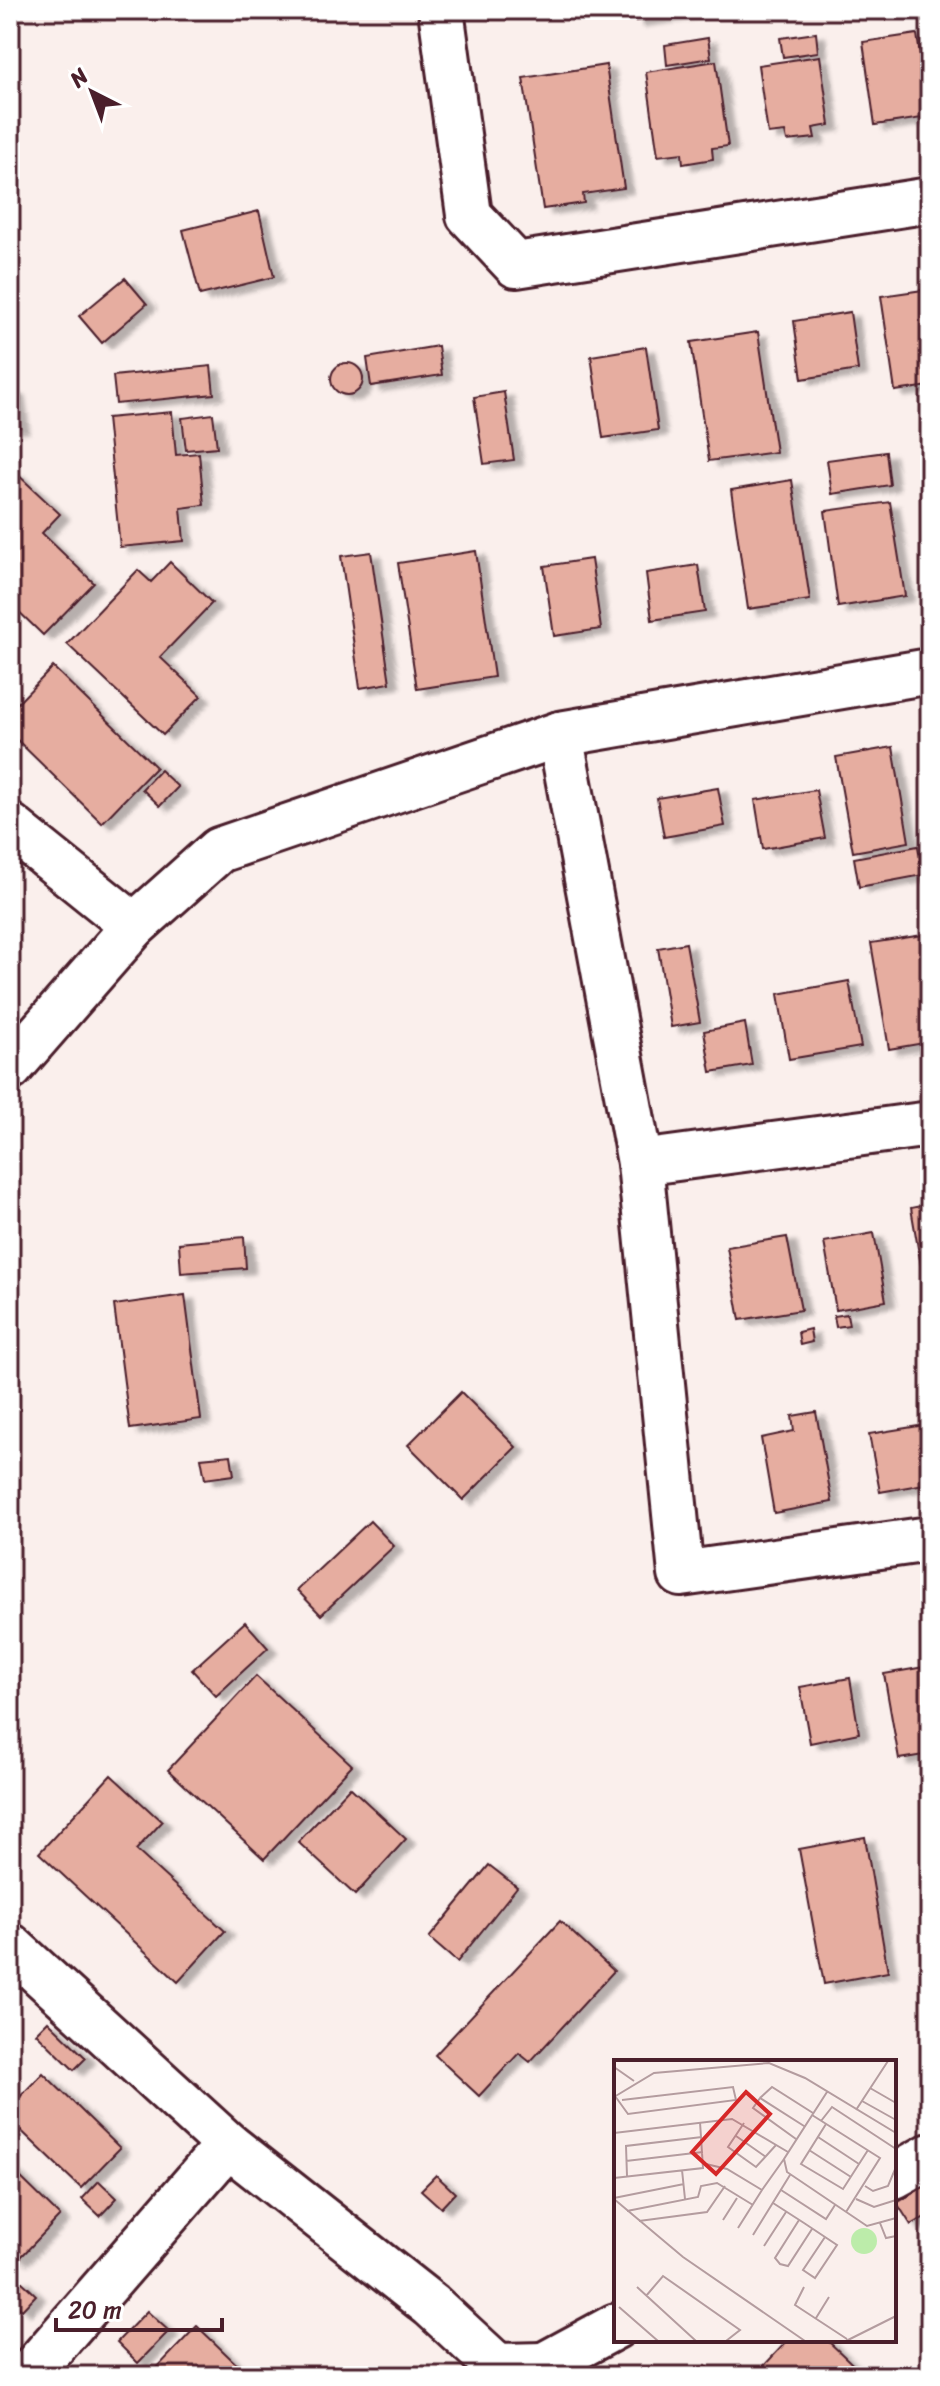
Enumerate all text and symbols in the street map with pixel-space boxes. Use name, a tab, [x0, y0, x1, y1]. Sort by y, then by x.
north arrow	[52, 52, 132, 132]
text: N	[59, 57, 98, 98]
inset map	[614, 2060, 896, 2342]
scale bar	[56, 2282, 222, 2332]
text: 20 m	[68, 2289, 122, 2331]

